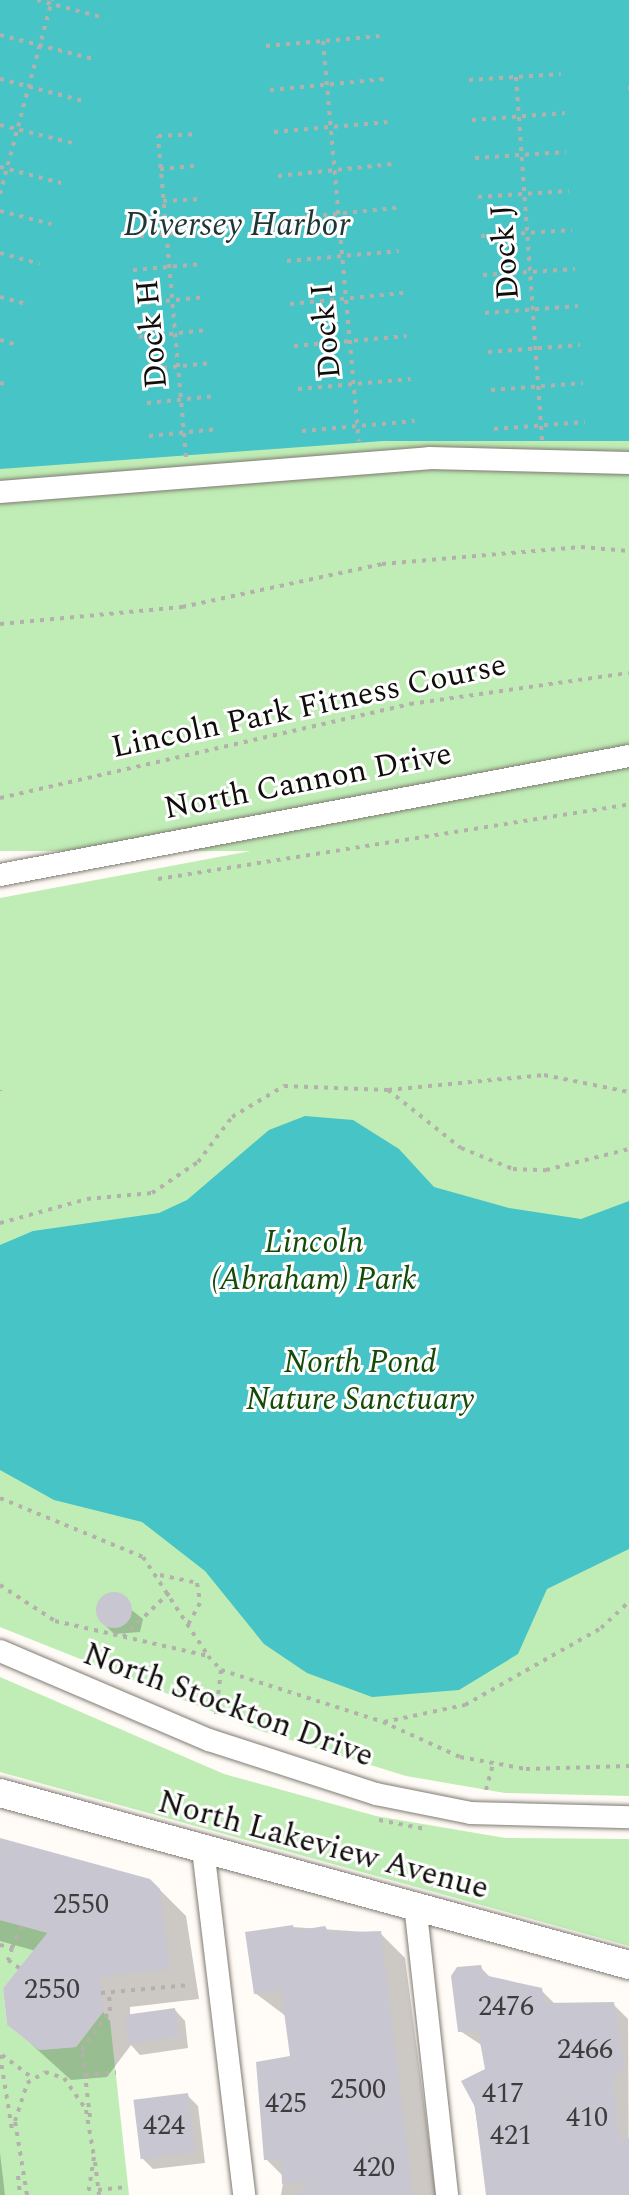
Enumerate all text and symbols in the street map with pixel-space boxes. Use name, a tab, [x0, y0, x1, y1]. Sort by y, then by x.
street label: Dock J	[484, 203, 528, 301]
water label: Diversey Harbor	[124, 206, 350, 246]
street label: Dock H	[129, 278, 177, 390]
street label: Dock I	[304, 282, 350, 380]
street label: Lincoln Park Fitness Course	[108, 646, 510, 768]
street label: North Cannon Drive	[161, 735, 455, 829]
park label: Lincoln (Abraham) Park	[211, 1225, 417, 1300]
park label: North Pond Nature Sanctuary	[246, 1345, 474, 1420]
street label: North Stockton Drive	[78, 1636, 378, 1776]
street label: North Lakeview Avenue	[154, 1783, 492, 1909]
house number: 2550	[53, 1888, 109, 1922]
house number: 2550	[24, 1973, 80, 2007]
house number: 2476	[478, 1990, 534, 2024]
house number: 2466	[557, 2033, 613, 2067]
house number: 2500	[330, 2073, 386, 2107]
house number: 417	[482, 2077, 524, 2111]
house number: 425	[265, 2087, 307, 2121]
house number: 410	[566, 2101, 608, 2135]
house number: 424	[143, 2109, 185, 2143]
house number: 421	[490, 2119, 532, 2153]
house number: 420	[353, 2151, 395, 2185]

